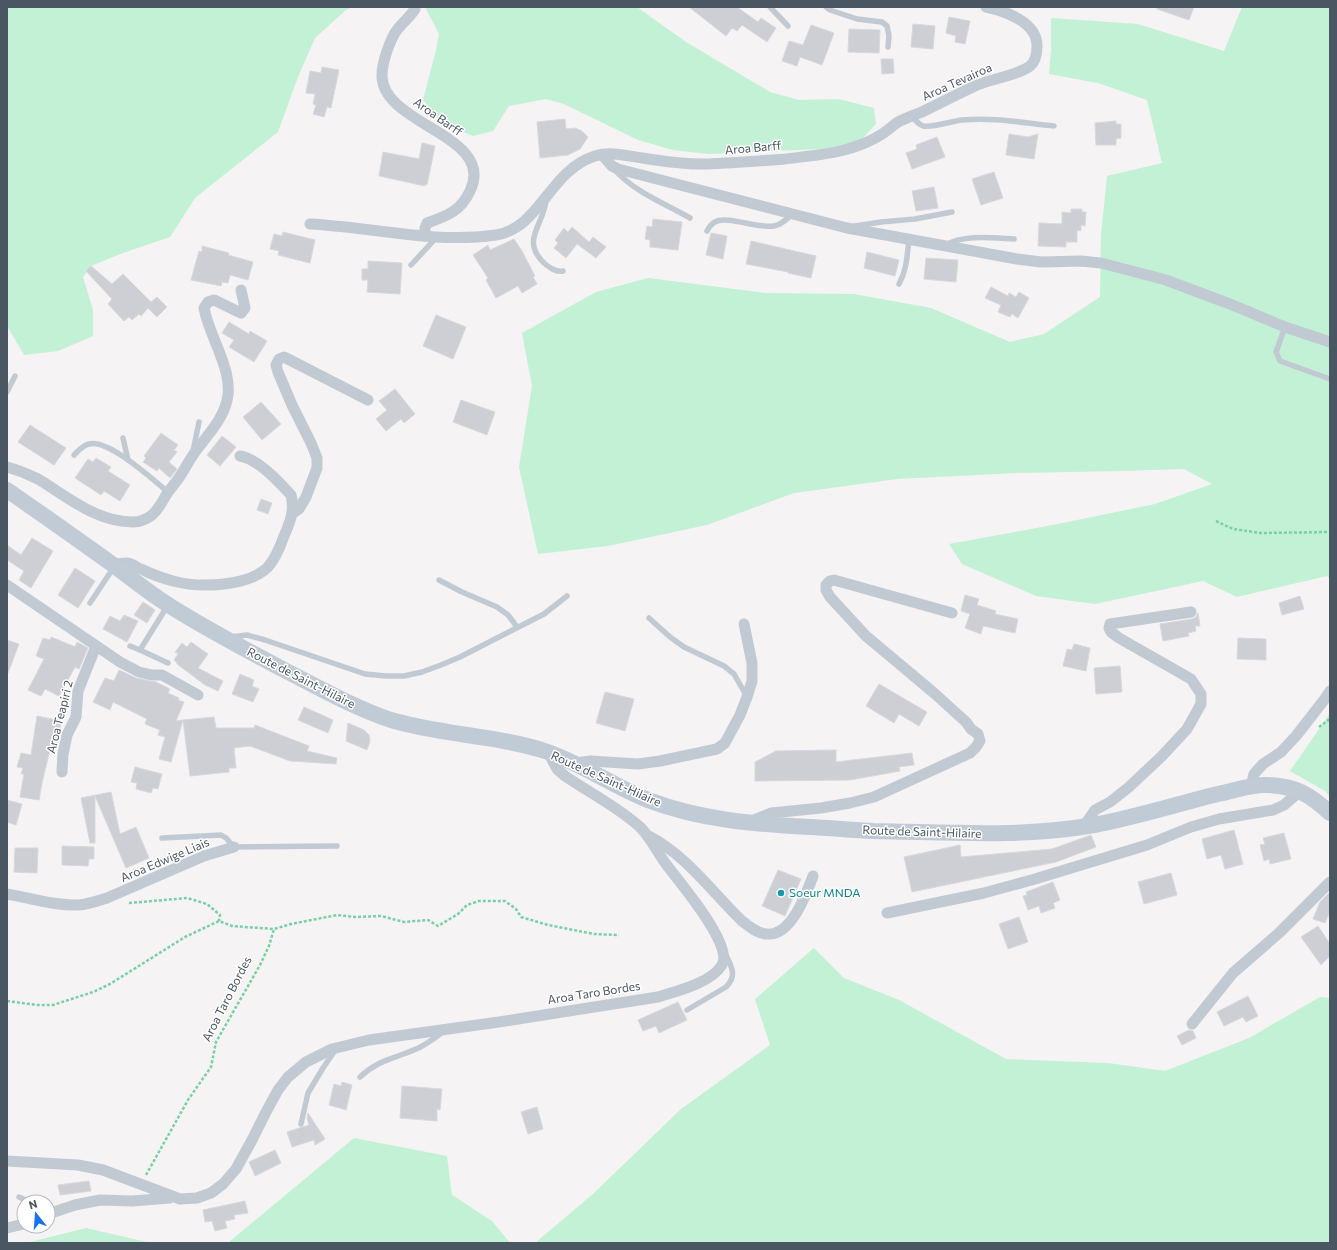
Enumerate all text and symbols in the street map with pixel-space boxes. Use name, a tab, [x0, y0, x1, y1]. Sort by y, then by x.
street label: Aroa Tevairoa	[919, 59, 994, 103]
street label: Aroa Barff	[411, 94, 466, 139]
street label: Aroa Barff	[724, 137, 783, 156]
street label: Route de Saint-Hilaire	[245, 644, 358, 710]
street label: Aroa Teapiri 2	[43, 678, 75, 755]
street label: Route de Saint-Hilaire	[549, 747, 664, 809]
street label: Route de Saint-Hilaire	[862, 822, 982, 840]
street label: Aroa Edwige Liais	[118, 834, 211, 884]
place label: Soeur MNDA	[789, 885, 861, 899]
marker: Soeur MNDA	[776, 888, 786, 898]
street label: Aroa Taro Bordes	[199, 954, 254, 1044]
street label: Aroa Taro Bordes	[546, 978, 641, 1006]
north arrow	[16, 1194, 56, 1234]
text: N	[27, 1197, 39, 1211]

